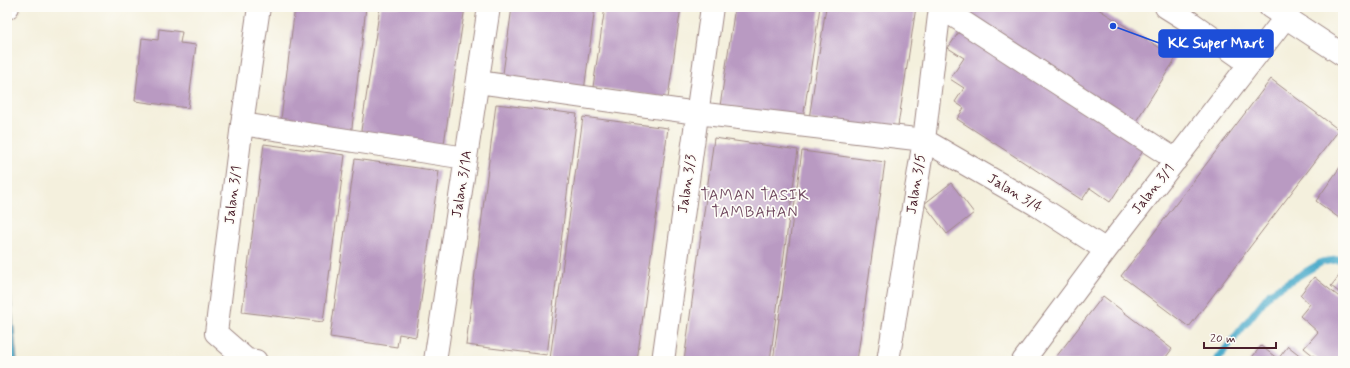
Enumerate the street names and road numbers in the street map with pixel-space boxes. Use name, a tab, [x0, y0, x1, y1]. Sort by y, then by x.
street label: Jalan 3/1A	[448, 149, 476, 219]
street label: Jalan 3/5	[902, 152, 930, 216]
street label: Jalan 3/3	[674, 154, 700, 214]
street label: Jalan 3/1	[1128, 160, 1178, 218]
street label: Jalan 3/1	[220, 165, 246, 225]
street label: Jalan 3/4	[984, 170, 1046, 216]

